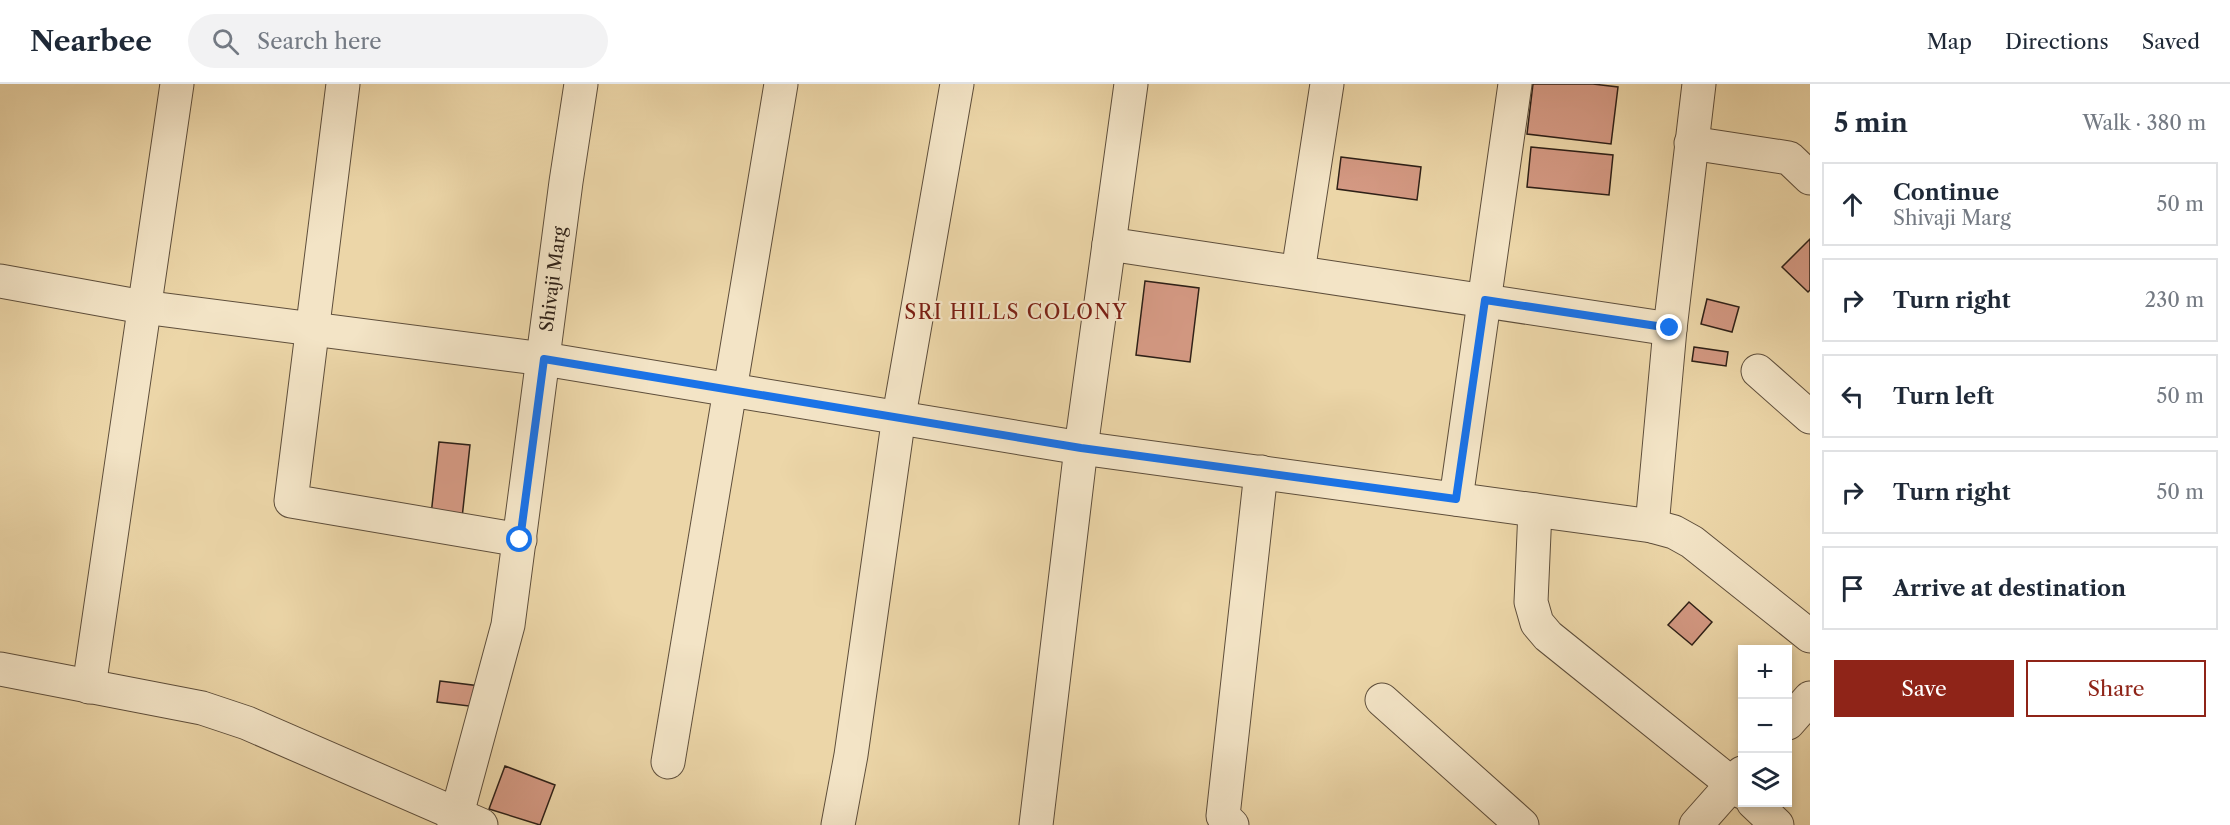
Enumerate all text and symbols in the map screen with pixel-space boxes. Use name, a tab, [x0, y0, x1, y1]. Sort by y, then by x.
search box	[188, 14, 608, 68]
text: Nearbee	[30, 24, 152, 58]
icon: search	[209, 25, 242, 58]
text: Search here	[257, 28, 382, 55]
text: Map	[1927, 29, 1972, 54]
text: Directions	[2005, 29, 2109, 54]
text: Saved	[2142, 29, 2200, 54]
text: 5 min	[1834, 107, 1908, 139]
text: Walk · 380 m	[2082, 111, 2206, 135]
text: Continue	[1893, 179, 1999, 206]
icon: ahead	[1836, 188, 1869, 221]
text: 50 m	[2157, 192, 2204, 216]
text: Shivaji Marg	[1893, 206, 2011, 230]
street label: Shivaji Marg	[535, 225, 571, 333]
icon: right	[1836, 284, 1869, 317]
text: Turn right	[1893, 287, 2011, 314]
text: 230 m	[2145, 288, 2204, 312]
district label: SRI HILLS COLONY	[904, 300, 1128, 324]
route end	[1656, 314, 1682, 340]
icon: left	[1836, 380, 1869, 413]
text: Turn left	[1893, 383, 1994, 410]
text: 50 m	[2157, 384, 2204, 408]
icon: right	[1836, 476, 1869, 509]
text: Turn right	[1893, 479, 2011, 506]
text: 50 m	[2157, 480, 2204, 504]
route start	[506, 526, 532, 552]
icon: arrive	[1836, 572, 1869, 605]
text: Arrive at destination	[1893, 575, 2126, 602]
map controls	[1738, 645, 1792, 807]
button: +	[1738, 645, 1792, 699]
button: Save	[1834, 660, 2014, 717]
button: Share	[2026, 660, 2206, 717]
button: −	[1738, 699, 1792, 753]
button: layers	[1738, 753, 1792, 807]

